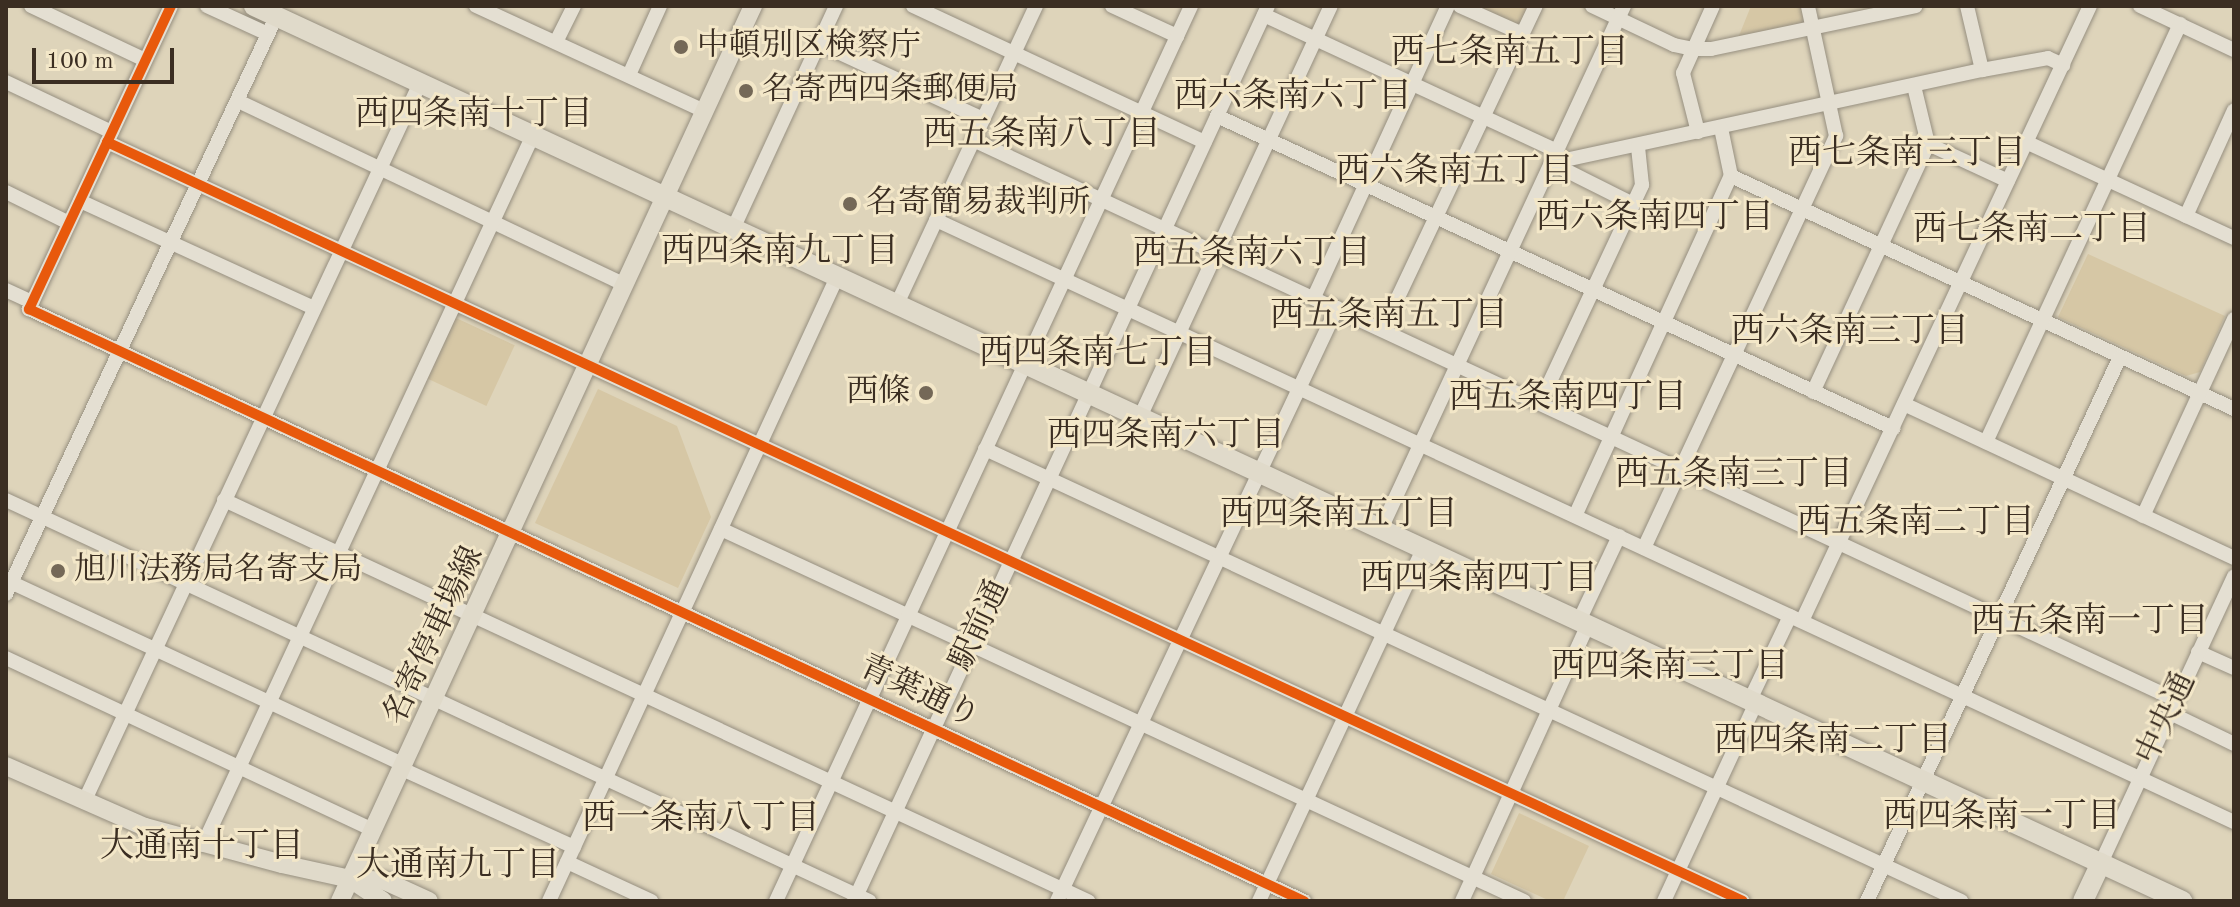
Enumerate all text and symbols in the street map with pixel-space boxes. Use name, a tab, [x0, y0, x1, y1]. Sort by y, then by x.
place label: 中頓別区検察庁	[697, 28, 921, 66]
scale bar	[36, 32, 178, 82]
district label: 西七条南五丁目	[1391, 34, 1629, 74]
marker: 中頓別区検察庁	[672, 38, 690, 56]
text: 100 m	[46, 50, 114, 74]
place label: 名寄西四条郵便局	[762, 72, 1018, 110]
district label: 西六条南六丁目	[1174, 78, 1412, 118]
marker: 名寄西四条郵便局	[737, 82, 755, 100]
district label: 西四条南十丁目	[355, 96, 593, 136]
district label: 西五条南八丁目	[923, 116, 1161, 156]
district label: 西七条南三丁目	[1788, 135, 2026, 175]
district label: 西六条南五丁目	[1336, 153, 1574, 193]
place label: 名寄簡易裁判所	[866, 185, 1090, 223]
marker: 名寄簡易裁判所	[841, 195, 859, 213]
district label: 西六条南四丁目	[1536, 199, 1774, 239]
district label: 西七条南二丁目	[1913, 211, 2151, 251]
district label: 西四条南九丁目	[661, 233, 899, 273]
district label: 西五条南六丁目	[1133, 235, 1371, 275]
district label: 西五条南五丁目	[1270, 297, 1508, 337]
district label: 西六条南三丁目	[1731, 313, 1969, 353]
district label: 西四条南七丁目	[979, 335, 1217, 375]
place label: 西條	[846, 374, 910, 412]
district label: 西五条南四丁目	[1449, 379, 1687, 419]
marker: 西條	[917, 384, 935, 402]
district label: 西四条南六丁目	[1047, 417, 1285, 457]
district label: 西五条南三丁目	[1615, 456, 1853, 496]
district label: 西四条南五丁目	[1220, 496, 1458, 536]
district label: 西五条南二丁目	[1797, 504, 2035, 544]
street label: 名寄停車場線	[377, 541, 493, 731]
place label: 旭川法務局名寄支局	[74, 552, 362, 590]
district label: 西四条南四丁目	[1360, 560, 1598, 600]
marker: 旭川法務局名寄支局	[49, 562, 67, 580]
street label: 駅前通	[943, 574, 1019, 678]
district label: 西五条南一丁目	[1971, 603, 2209, 643]
district label: 西四条南三丁目	[1551, 648, 1789, 688]
street label: 青葉通り	[853, 649, 985, 737]
street label: 中央通	[2129, 667, 2205, 771]
district label: 西四条南二丁目	[1714, 722, 1952, 762]
district label: 西四条南一丁目	[1883, 798, 2121, 838]
district label: 西一条南八丁目	[582, 800, 820, 840]
district label: 大通南十丁目	[100, 828, 304, 868]
district label: 大通南九丁目	[356, 847, 560, 887]

